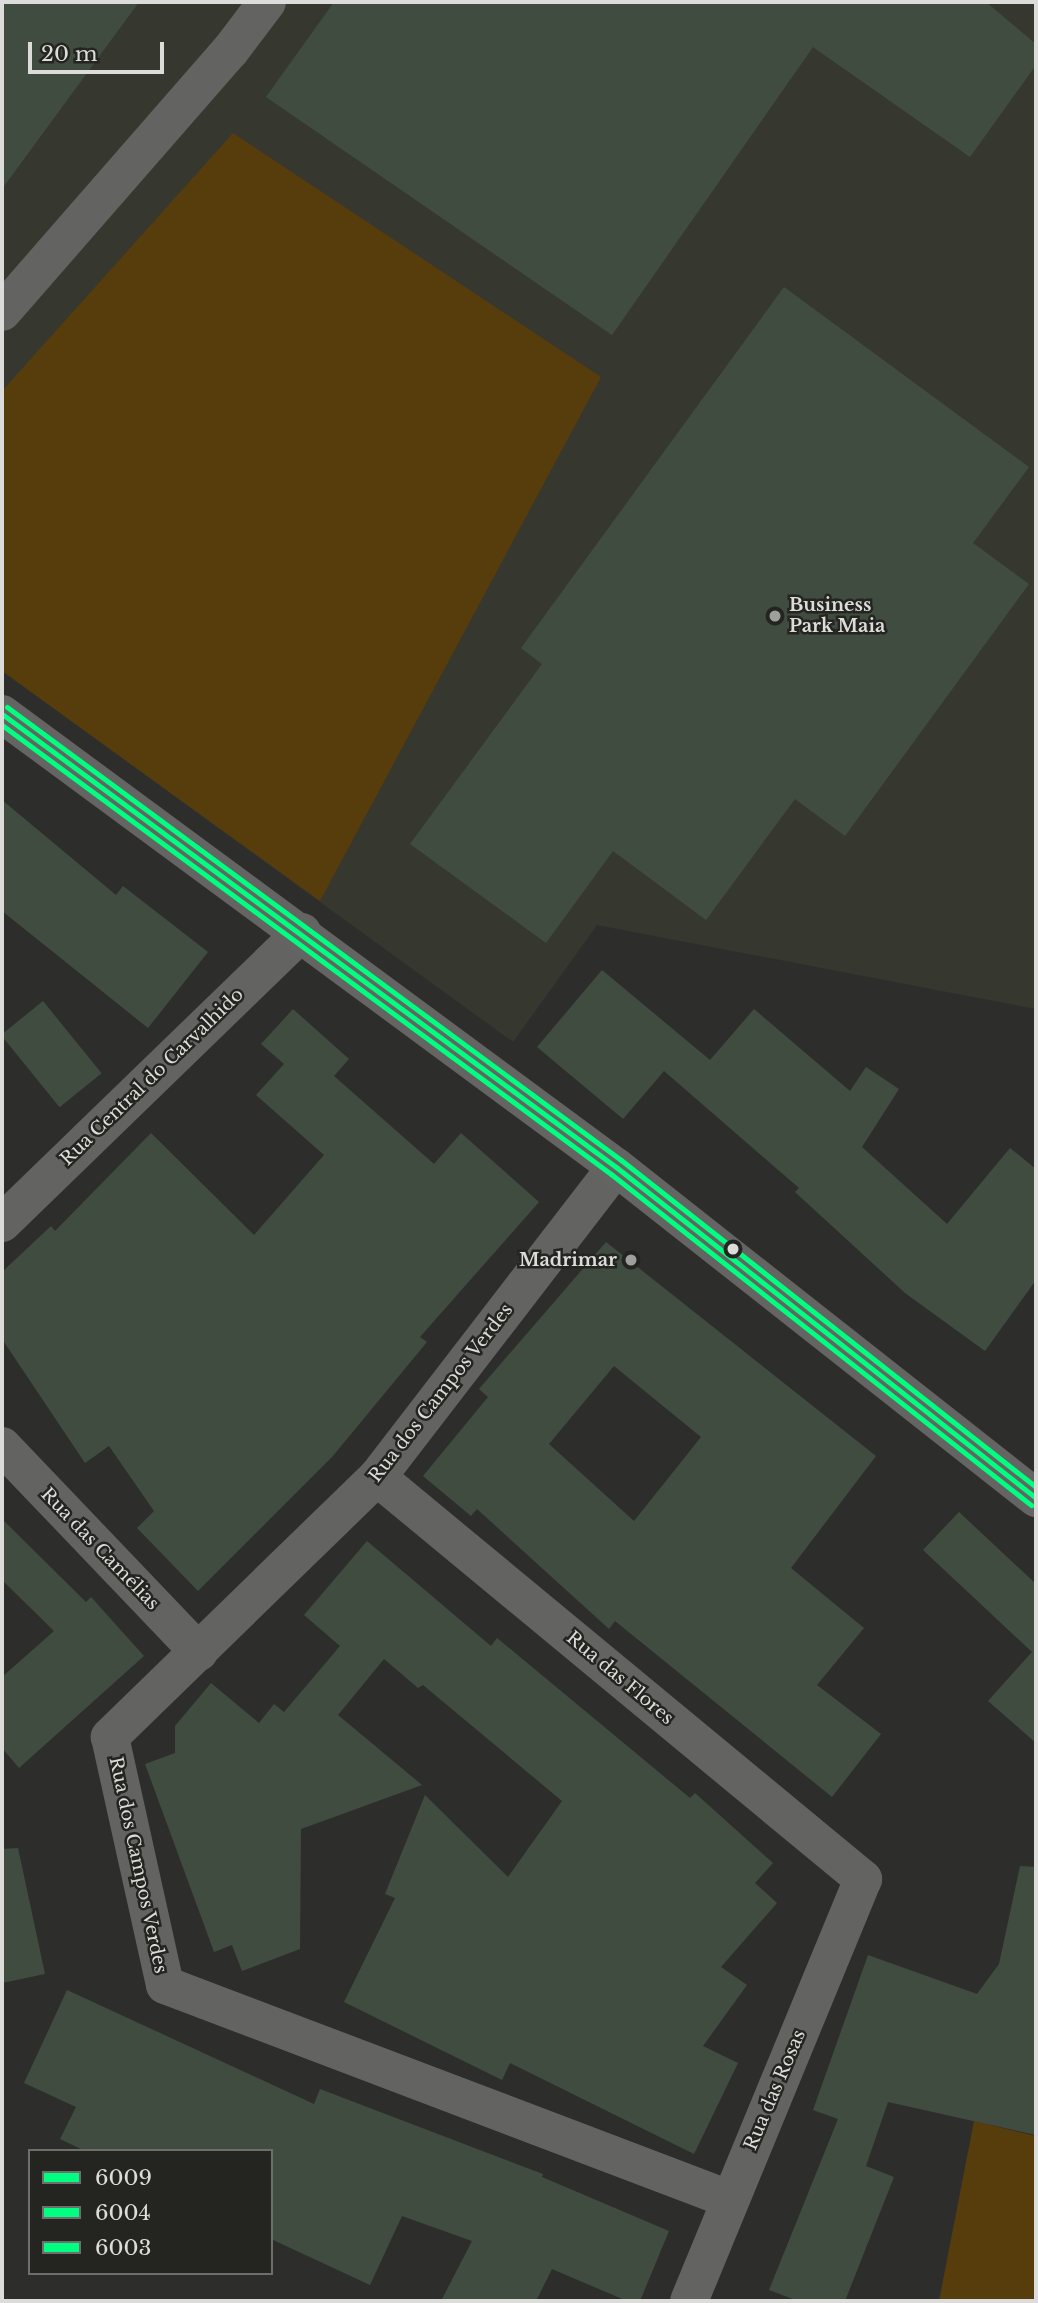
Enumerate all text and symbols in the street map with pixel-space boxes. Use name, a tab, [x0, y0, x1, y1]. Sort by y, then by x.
scale bar	[32, 28, 168, 72]
text: 20 m	[41, 41, 98, 67]
place label: Business Park Maia	[789, 595, 886, 638]
marker: Business Park Maia	[767, 608, 783, 624]
street label: Rua Central do Carvalhido	[56, 984, 248, 1170]
unlabelled marker	[726, 1242, 740, 1256]
place label: Madrimar	[519, 1249, 617, 1271]
marker: Madrimar	[623, 1252, 639, 1268]
street label: Rua dos Campos Verdes	[364, 1299, 518, 1487]
street label: Rua das Camélias	[36, 1484, 164, 1614]
street label: Rua das Flores	[562, 1627, 678, 1729]
street label: Rua dos Campos Verdes	[104, 1754, 172, 1976]
street label: Rua das Rosas	[740, 2026, 810, 2154]
legend	[28, 2149, 273, 2275]
text: 6009	[95, 2165, 152, 2191]
text: 6004	[95, 2200, 151, 2226]
text: 6003	[95, 2235, 151, 2261]

